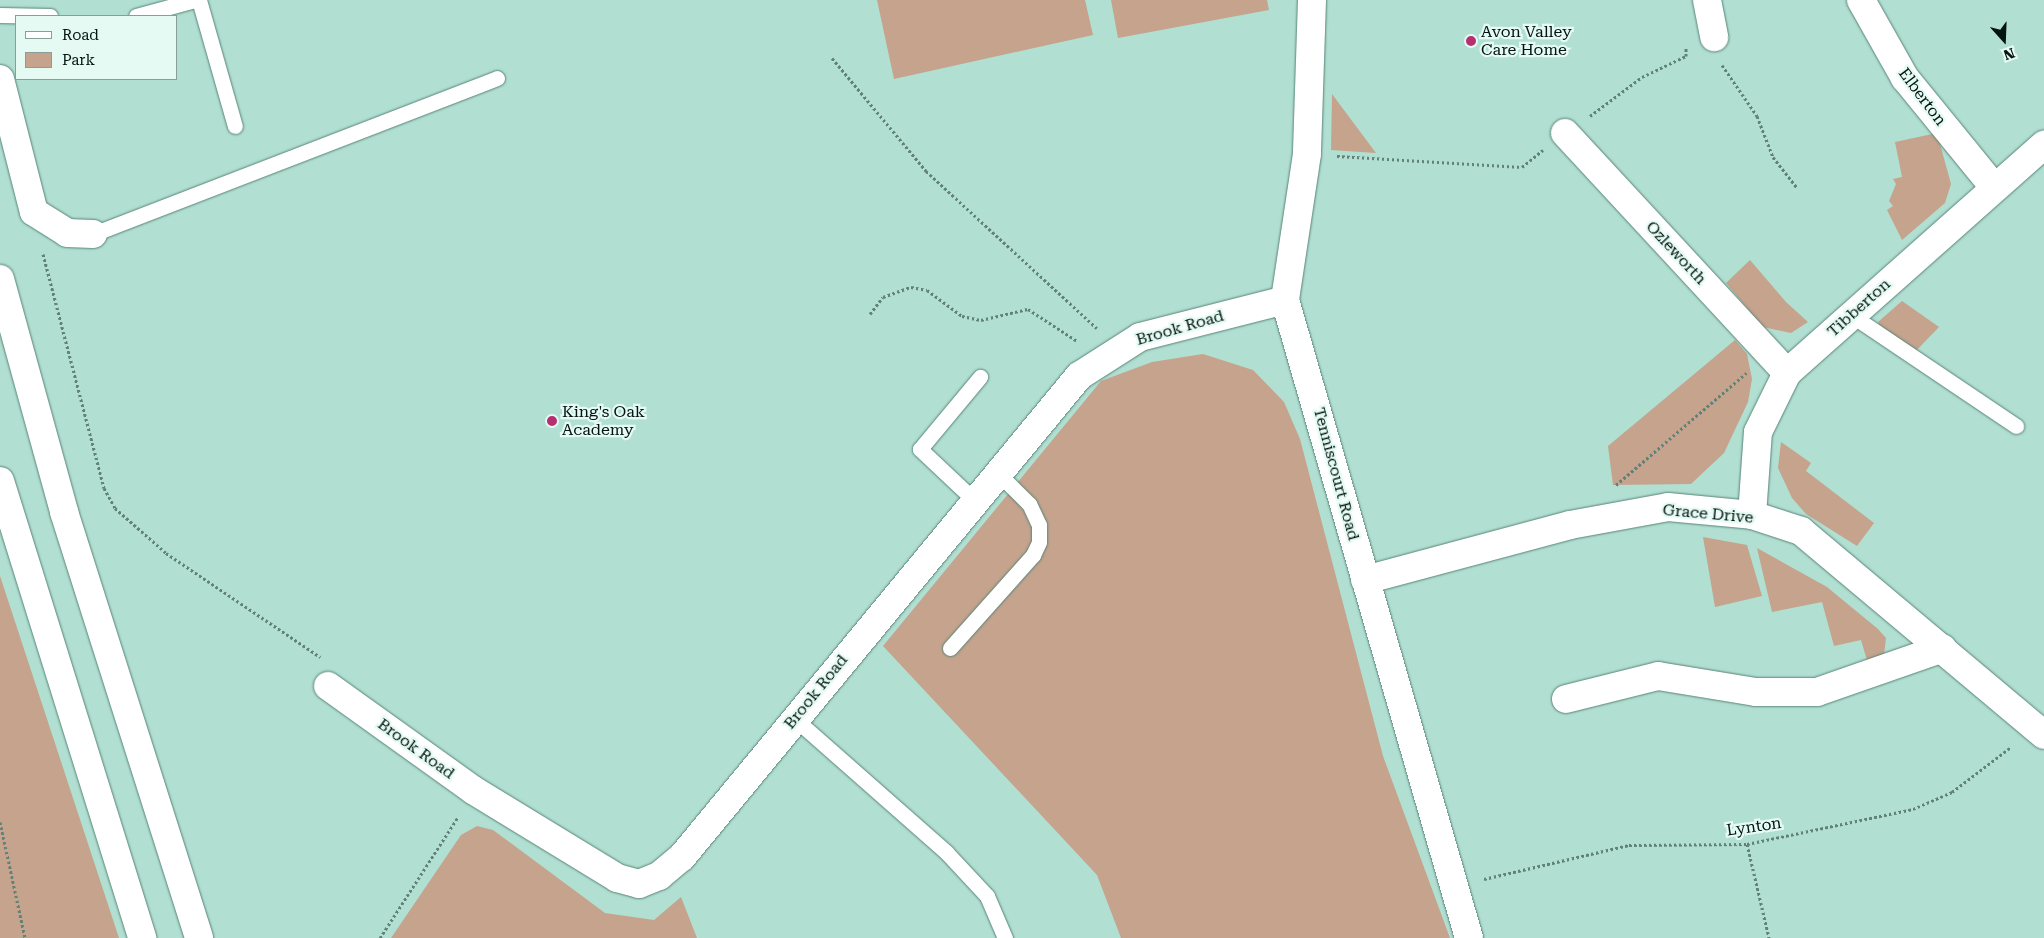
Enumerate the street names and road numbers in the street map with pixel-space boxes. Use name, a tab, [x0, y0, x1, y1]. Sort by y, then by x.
street label: Elberton	[1894, 64, 1950, 130]
street label: Ozleworth	[1642, 217, 1710, 289]
street label: Tibberton	[1824, 275, 1894, 341]
street label: Brook Road	[1134, 306, 1226, 350]
street label: Tenniscourt Road	[1309, 406, 1363, 542]
street label: Grace Drive	[1662, 500, 1754, 528]
street label: Brook Road	[780, 651, 852, 733]
street label: Brook Road	[374, 715, 458, 783]
street label: Lynton	[1725, 814, 1783, 840]

